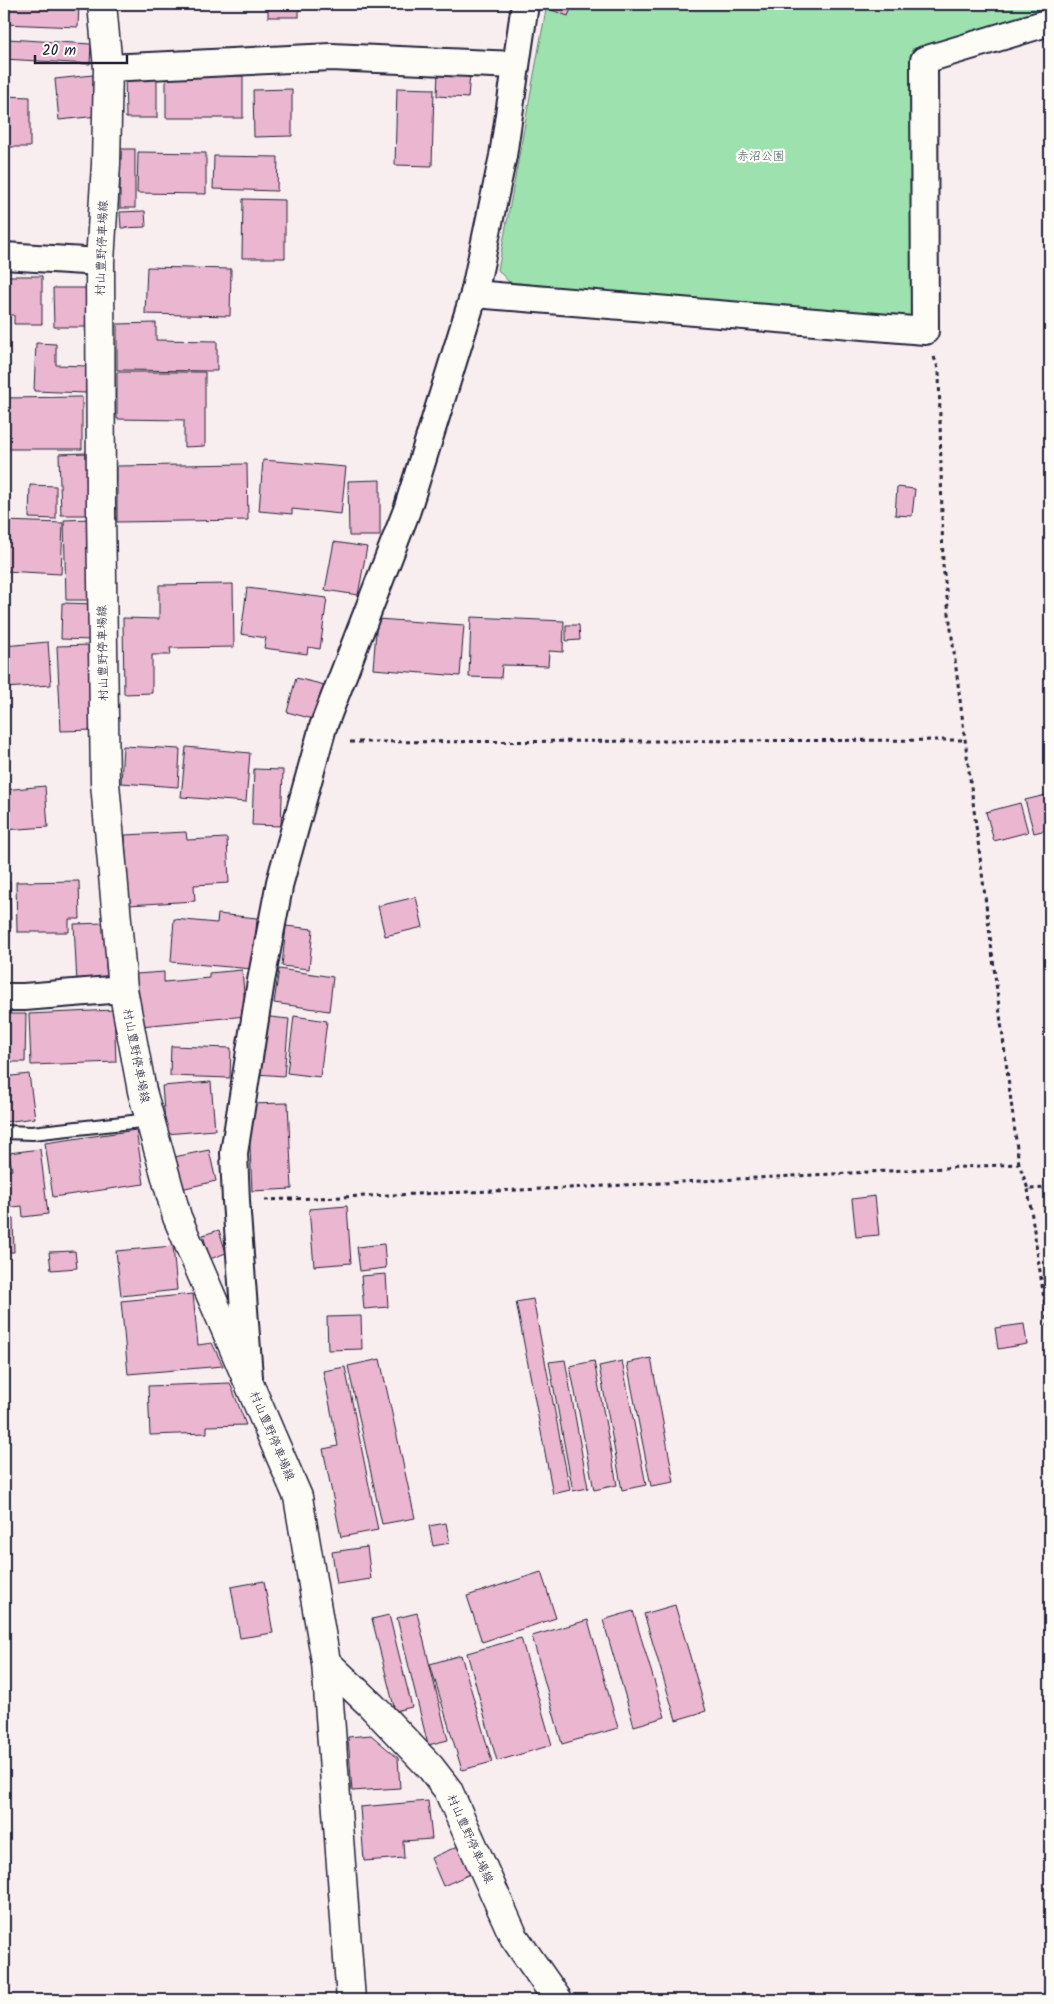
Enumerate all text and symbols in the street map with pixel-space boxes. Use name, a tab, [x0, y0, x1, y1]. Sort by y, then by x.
scale bar	[35, 32, 128, 64]
text: 20 m	[42, 39, 76, 63]
park label: 赤沼公園	[737, 147, 785, 166]
street label: 村山豊野停車場線	[91, 200, 113, 296]
street label: 村山豊野停車場線	[93, 605, 113, 701]
street label: 村山豊野停車場線	[118, 1007, 154, 1105]
street label: 村山豊野停車場線	[244, 1388, 300, 1484]
street label: 村山豊野停車場線	[442, 1791, 498, 1887]

